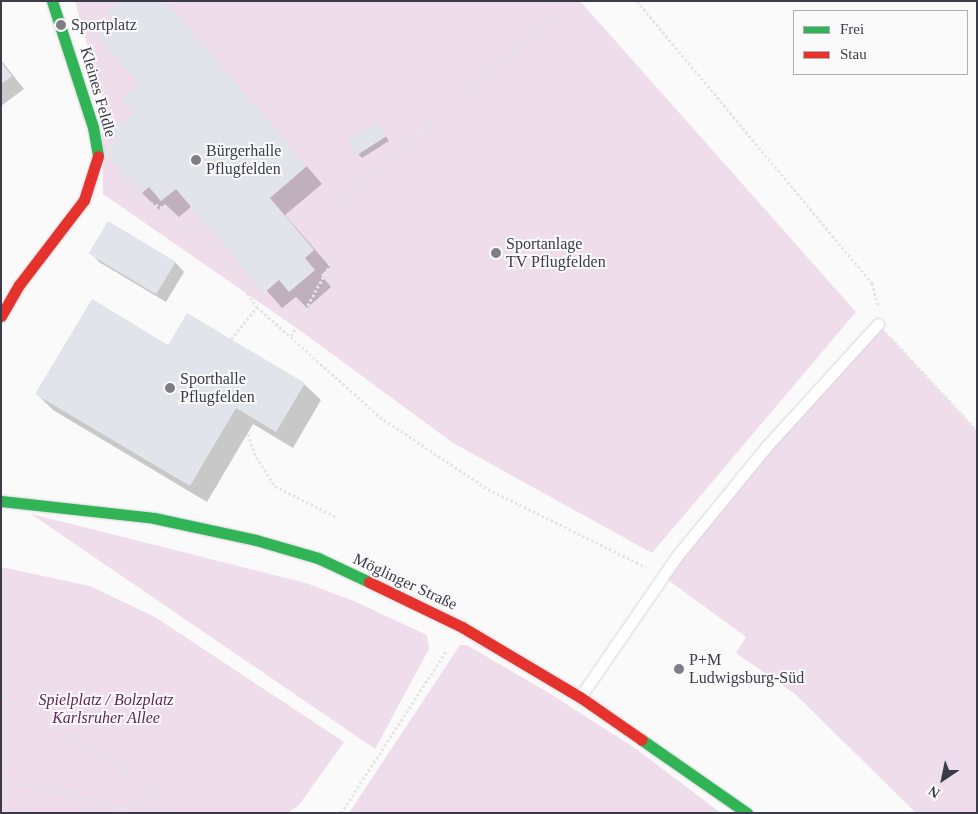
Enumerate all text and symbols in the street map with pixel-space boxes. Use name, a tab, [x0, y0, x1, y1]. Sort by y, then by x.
legend	[793, 10, 968, 75]
place label: Sportplatz	[71, 15, 137, 35]
marker: Sportplatz	[55, 19, 67, 31]
text: Frei	[840, 21, 864, 37]
street label: Kleines Feldle	[76, 45, 120, 139]
text: Stau	[840, 46, 867, 62]
place label: Bürgerhalle Pflugfelden	[206, 141, 281, 179]
marker: Bürgerhalle Pflugfelden	[190, 154, 202, 166]
place label: Sportanlage TV Pflugfelden	[506, 234, 606, 272]
marker: Sportanlage TV Pflugfelden	[490, 247, 502, 259]
place label: Sporthalle Pflugfelden	[180, 369, 255, 407]
marker: Sporthalle Pflugfelden	[164, 382, 176, 394]
street label: Möglinger Straße	[350, 550, 460, 614]
place label: P+M Ludwigsburg-Süd	[689, 650, 804, 688]
marker: P+M Ludwigsburg-Süd	[673, 663, 685, 675]
park label: Spielplatz / Bolzplatz Karlsruher Allee	[38, 690, 174, 728]
north arrow	[918, 754, 968, 804]
text: N	[926, 783, 943, 801]

